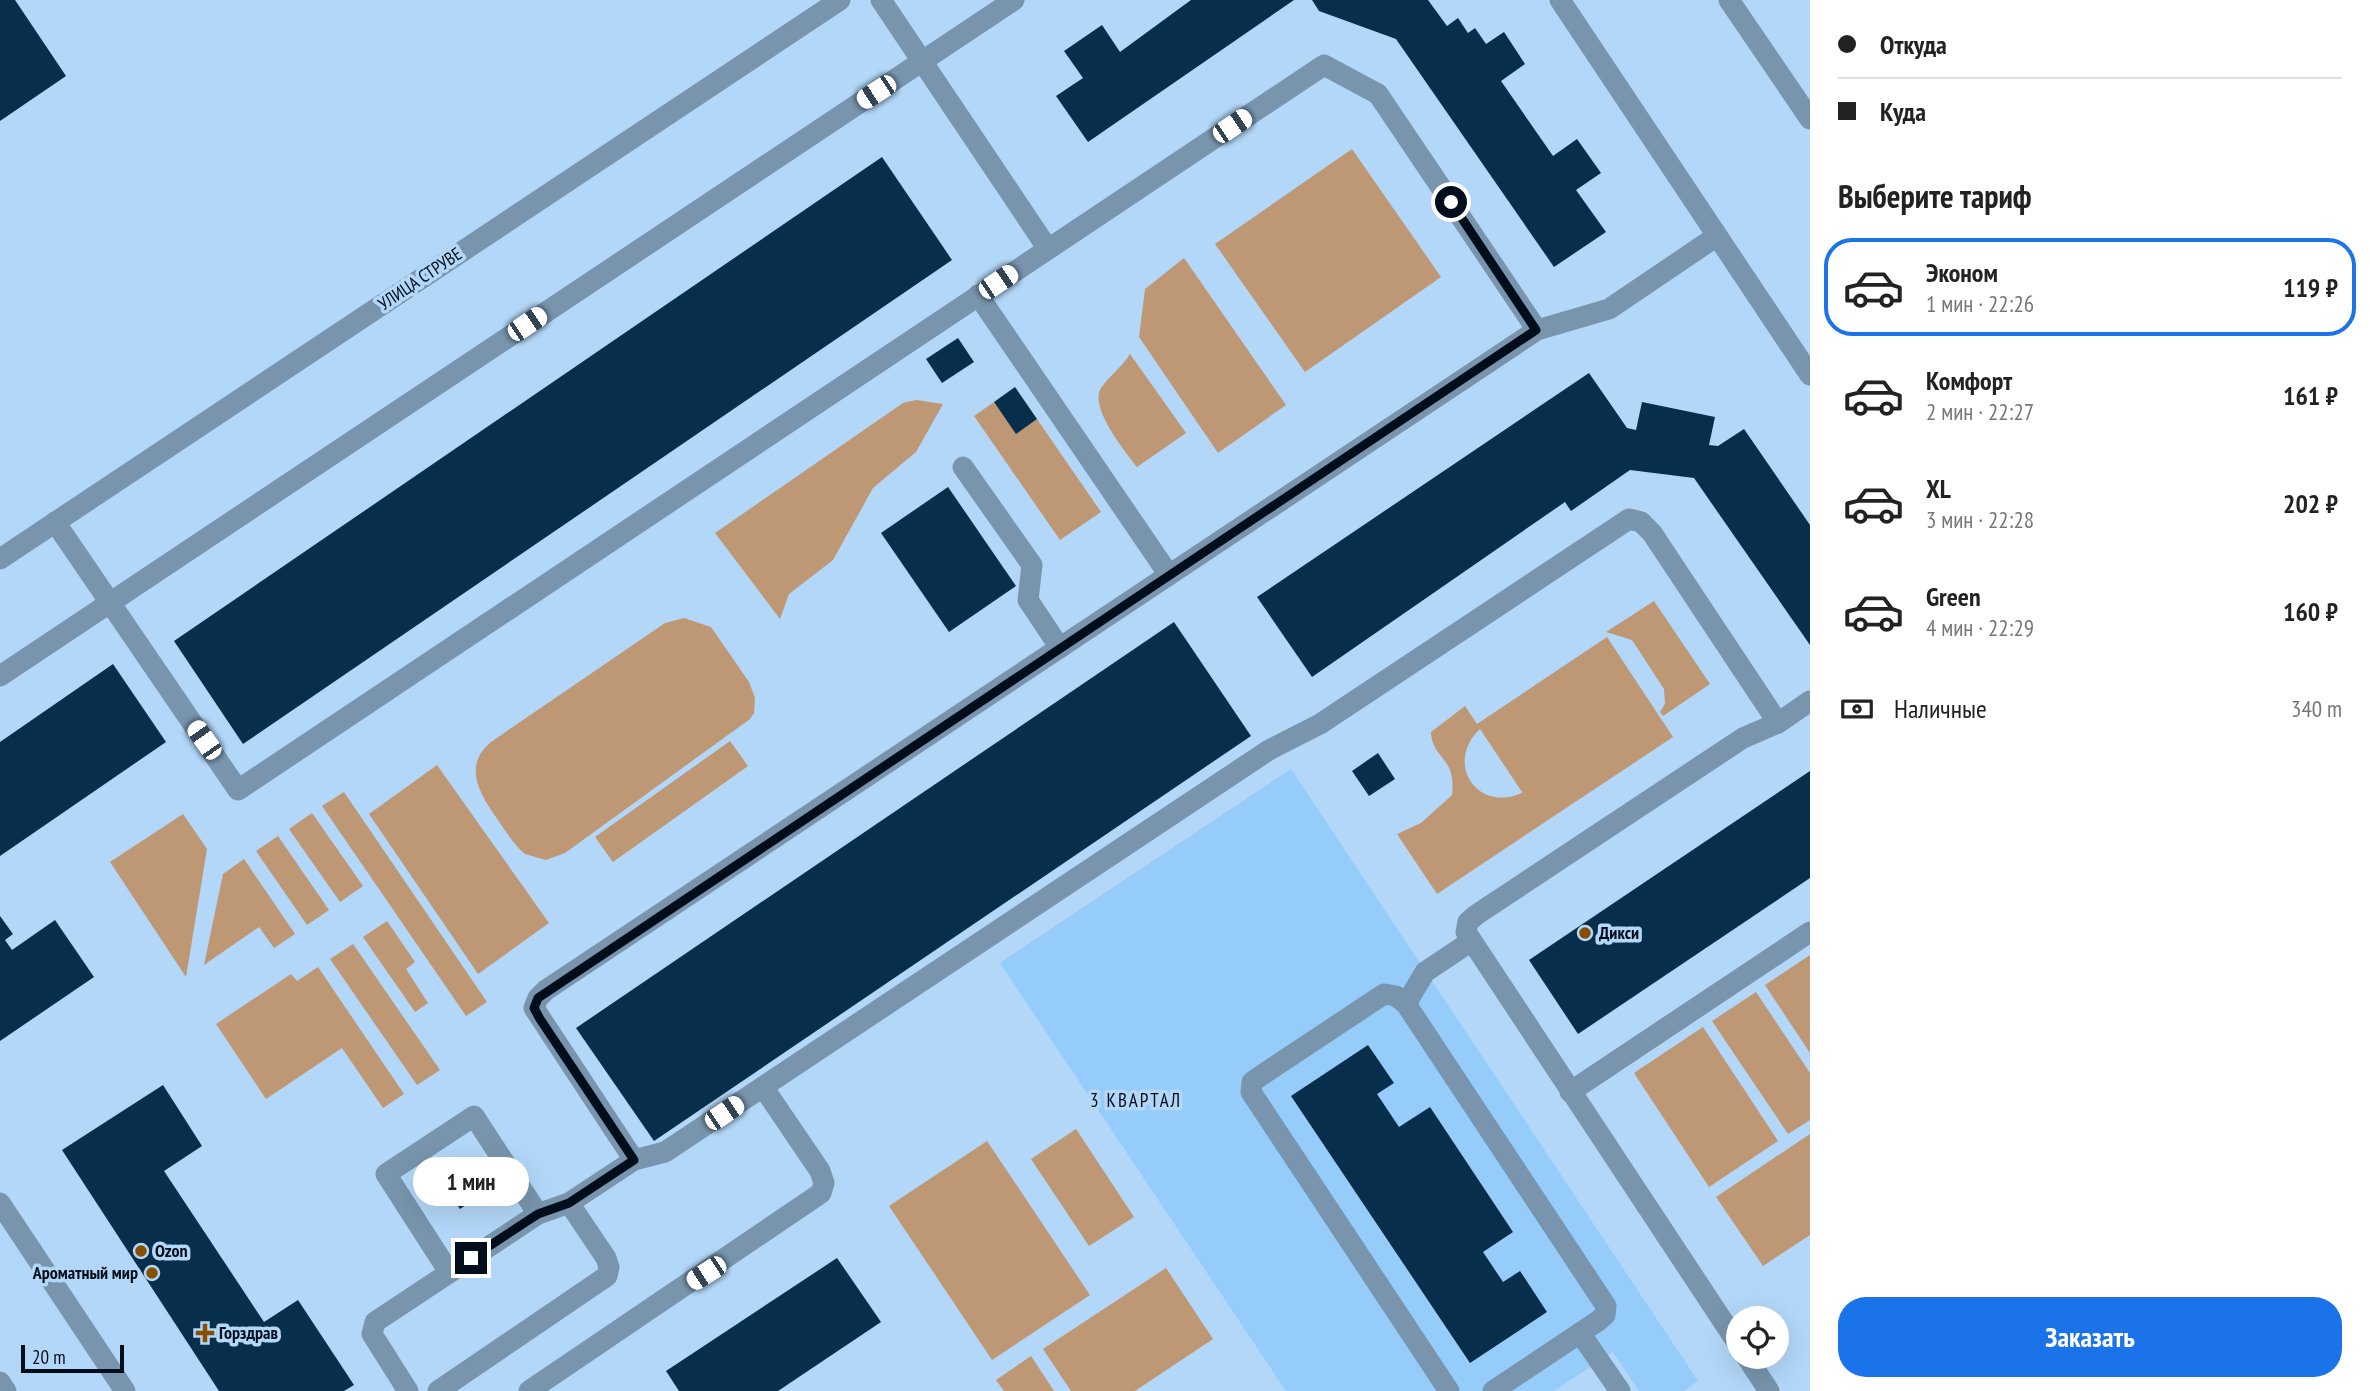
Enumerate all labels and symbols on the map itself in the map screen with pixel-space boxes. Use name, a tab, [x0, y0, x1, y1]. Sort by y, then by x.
car	[853, 72, 900, 112]
car	[1209, 106, 1256, 146]
route start	[1435, 186, 1467, 218]
street label: УЛИЦА СТРУВЕ	[373, 242, 466, 315]
car	[975, 262, 1022, 302]
car	[504, 304, 551, 344]
car	[184, 717, 225, 763]
place label: Дикси	[1599, 921, 1639, 944]
marker: Дикси	[1577, 925, 1593, 941]
district label: 3 КВАРТАЛ	[1090, 1088, 1182, 1112]
car	[701, 1093, 748, 1133]
callout: 1 мин	[413, 1156, 529, 1206]
place label: Ozon	[155, 1239, 188, 1262]
route end	[455, 1242, 487, 1274]
marker: Ozon	[133, 1243, 149, 1259]
car	[683, 1253, 730, 1293]
place label: Ароматный мир	[32, 1261, 138, 1284]
marker: Ароматный мир	[144, 1265, 160, 1281]
place label: Горздрав	[219, 1321, 279, 1344]
marker: Горздрав	[197, 1325, 213, 1341]
scale bar	[21, 1342, 124, 1374]

